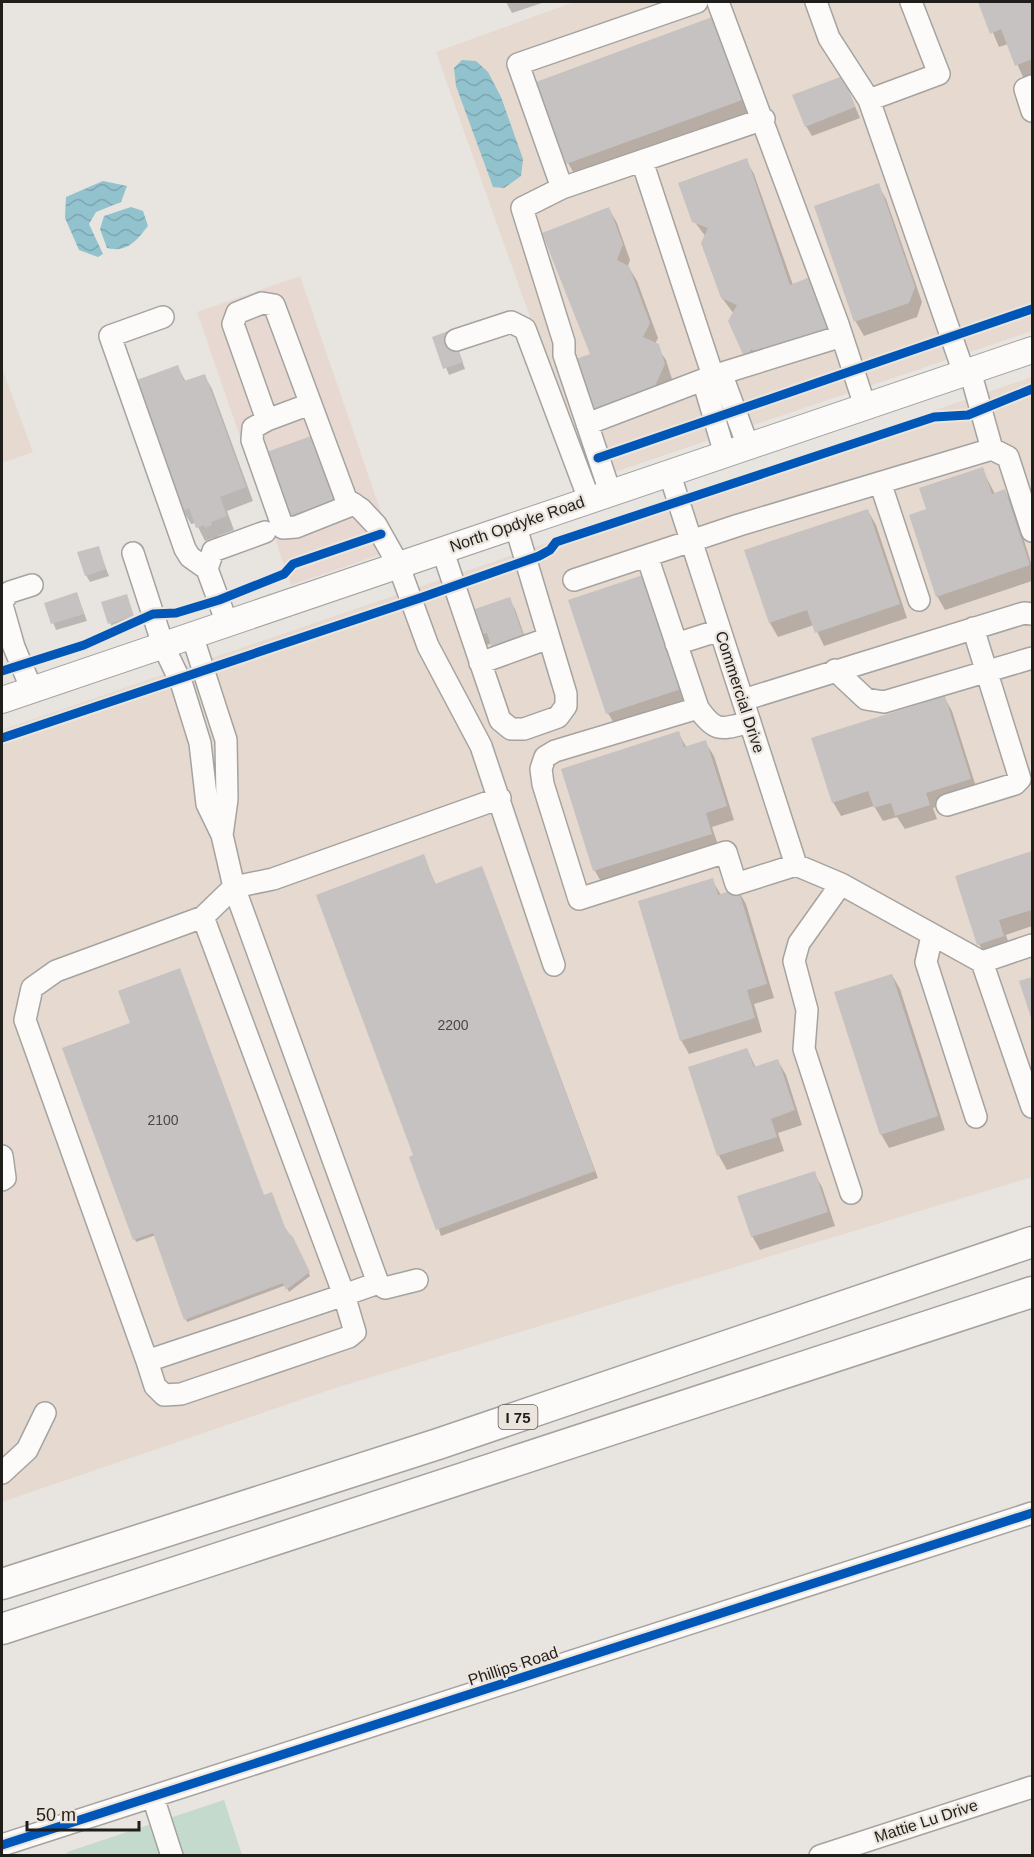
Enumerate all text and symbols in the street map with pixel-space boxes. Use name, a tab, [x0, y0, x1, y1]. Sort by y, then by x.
street label: North Opdyke Road	[447, 493, 587, 555]
street label: Commercial Drive	[712, 629, 768, 755]
house number: 2200	[437, 1017, 469, 1033]
house number: 2100	[147, 1112, 179, 1128]
road number: I 75	[498, 1405, 538, 1429]
street label: Phillips Road	[466, 1643, 560, 1689]
scale bar	[27, 1794, 140, 1832]
street label: Mattie Lu Drive	[872, 1796, 980, 1846]
text: 50 m	[36, 1805, 76, 1825]

